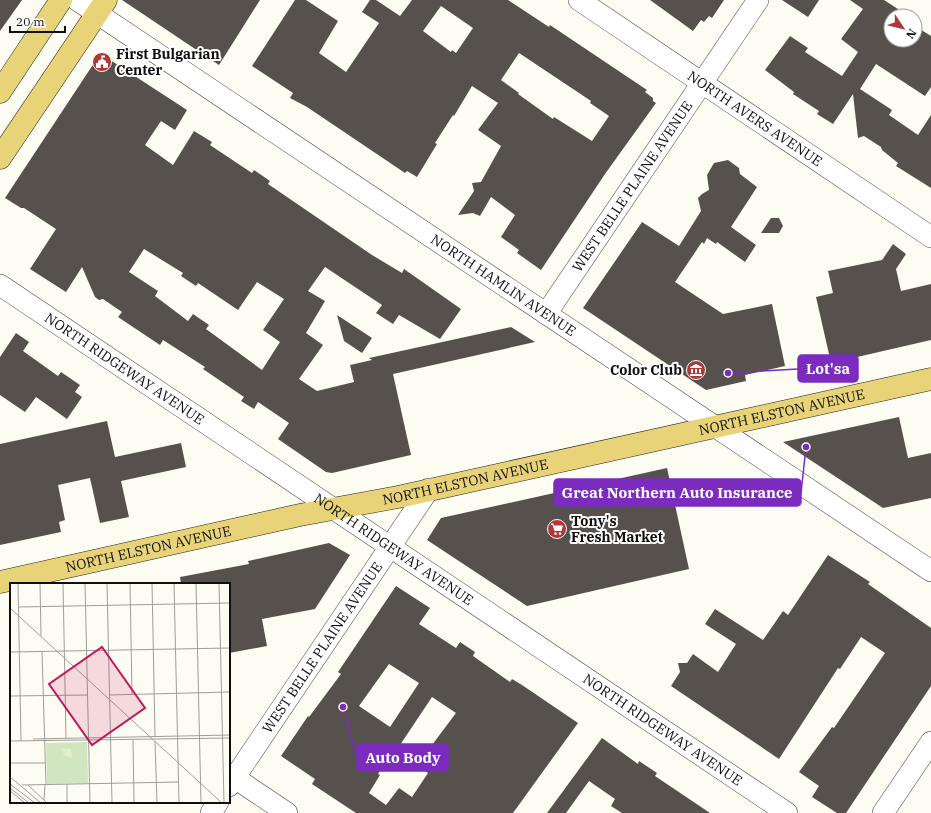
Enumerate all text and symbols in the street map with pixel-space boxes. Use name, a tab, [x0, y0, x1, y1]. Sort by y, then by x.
scale bar	[10, 8, 65, 34]
north arrow	[883, 8, 923, 48]
text: 20 m	[16, 14, 45, 29]
text: N	[903, 26, 919, 42]
place label: First Bulgarian Center	[116, 45, 220, 79]
public building icon: First Bulgarian Center	[91, 51, 113, 73]
street label: NORTH AVERS AVENUE	[684, 67, 826, 170]
street label: WEST BELLE PLAINE AVENUE	[568, 97, 696, 275]
street label: NORTH HAMLIN AVENUE	[427, 230, 580, 340]
street label: NORTH RIDGEWAY AVENUE	[41, 309, 208, 428]
callout: Lot'sa	[798, 355, 858, 382]
museum icon: Color Club	[685, 359, 707, 381]
text: Lot'sa	[806, 359, 850, 378]
place label: Color Club	[610, 361, 682, 379]
street label: NORTH ELSTON AVENUE	[697, 385, 866, 439]
street label: NORTH ELSTON AVENUE	[381, 455, 550, 509]
callout: Great Northern Auto Insurance	[554, 479, 801, 506]
text: Great Northern Auto Insurance	[562, 483, 793, 502]
street label: NORTH RIDGEWAY AVENUE	[310, 489, 477, 609]
place label: Tony's Fresh Market	[571, 512, 663, 546]
supermarket icon: Tony's Fresh Market	[546, 518, 568, 540]
street label: NORTH ELSTON AVENUE	[64, 522, 233, 576]
street label: WEST BELLE PLAINE AVENUE	[258, 558, 386, 736]
inset map	[10, 583, 230, 803]
street label: NORTH RIDGEWAY AVENUE	[579, 670, 746, 790]
callout: Auto Body	[357, 744, 448, 771]
text: Auto Body	[365, 748, 441, 767]

